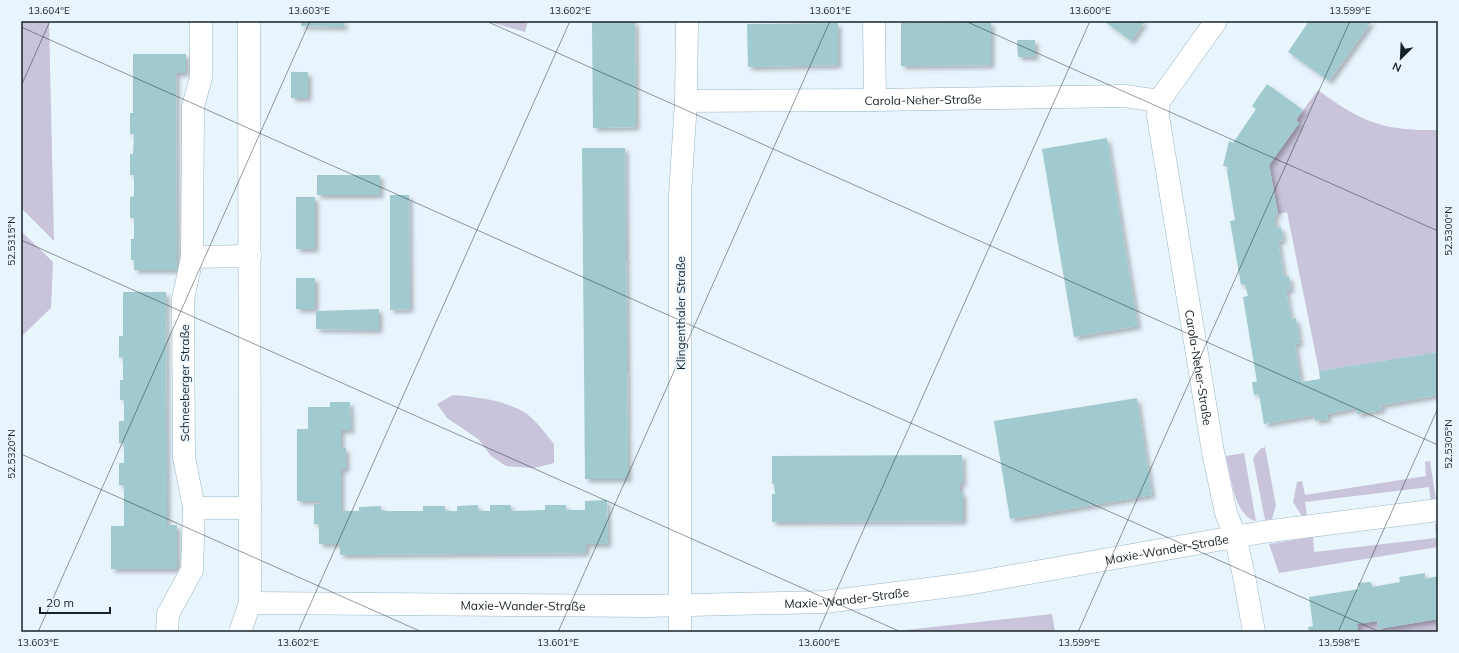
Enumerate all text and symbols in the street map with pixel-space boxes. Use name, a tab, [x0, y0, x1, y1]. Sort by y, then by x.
text: 13.604°E	[28, 4, 70, 17]
text: 13.603°E	[288, 4, 330, 17]
text: 13.602°E	[549, 4, 591, 17]
text: 13.601°E	[809, 4, 851, 17]
text: 13.600°E	[1069, 4, 1111, 17]
text: 13.599°E	[1329, 4, 1371, 17]
north arrow	[1381, 38, 1421, 78]
text: N	[1390, 59, 1404, 75]
street label: Carola-Neher-Straße	[864, 91, 982, 108]
text: 52.5300°N	[1442, 206, 1455, 256]
text: 52.5315°N	[5, 216, 18, 266]
street label: Klingenthaler Straße	[673, 256, 688, 370]
street label: Carola-Neher-Straße	[1182, 308, 1216, 426]
street label: Schneeberger Straße	[177, 324, 192, 442]
text: 52.5305°N	[1442, 419, 1455, 469]
text: 52.5320°N	[5, 429, 18, 479]
street label: Maxie-Wander-Straße	[1104, 531, 1230, 567]
street label: Maxie-Wander-Straße	[784, 584, 910, 610]
scale bar	[40, 589, 110, 615]
text: 20 m	[46, 595, 74, 610]
street label: Maxie-Wander-Straße	[460, 597, 586, 613]
text: 13.603°E	[17, 636, 59, 649]
text: 13.602°E	[277, 636, 319, 649]
text: 13.601°E	[537, 636, 579, 649]
text: 13.600°E	[798, 636, 840, 649]
text: 13.599°E	[1058, 636, 1100, 649]
text: 13.598°E	[1318, 636, 1360, 649]

